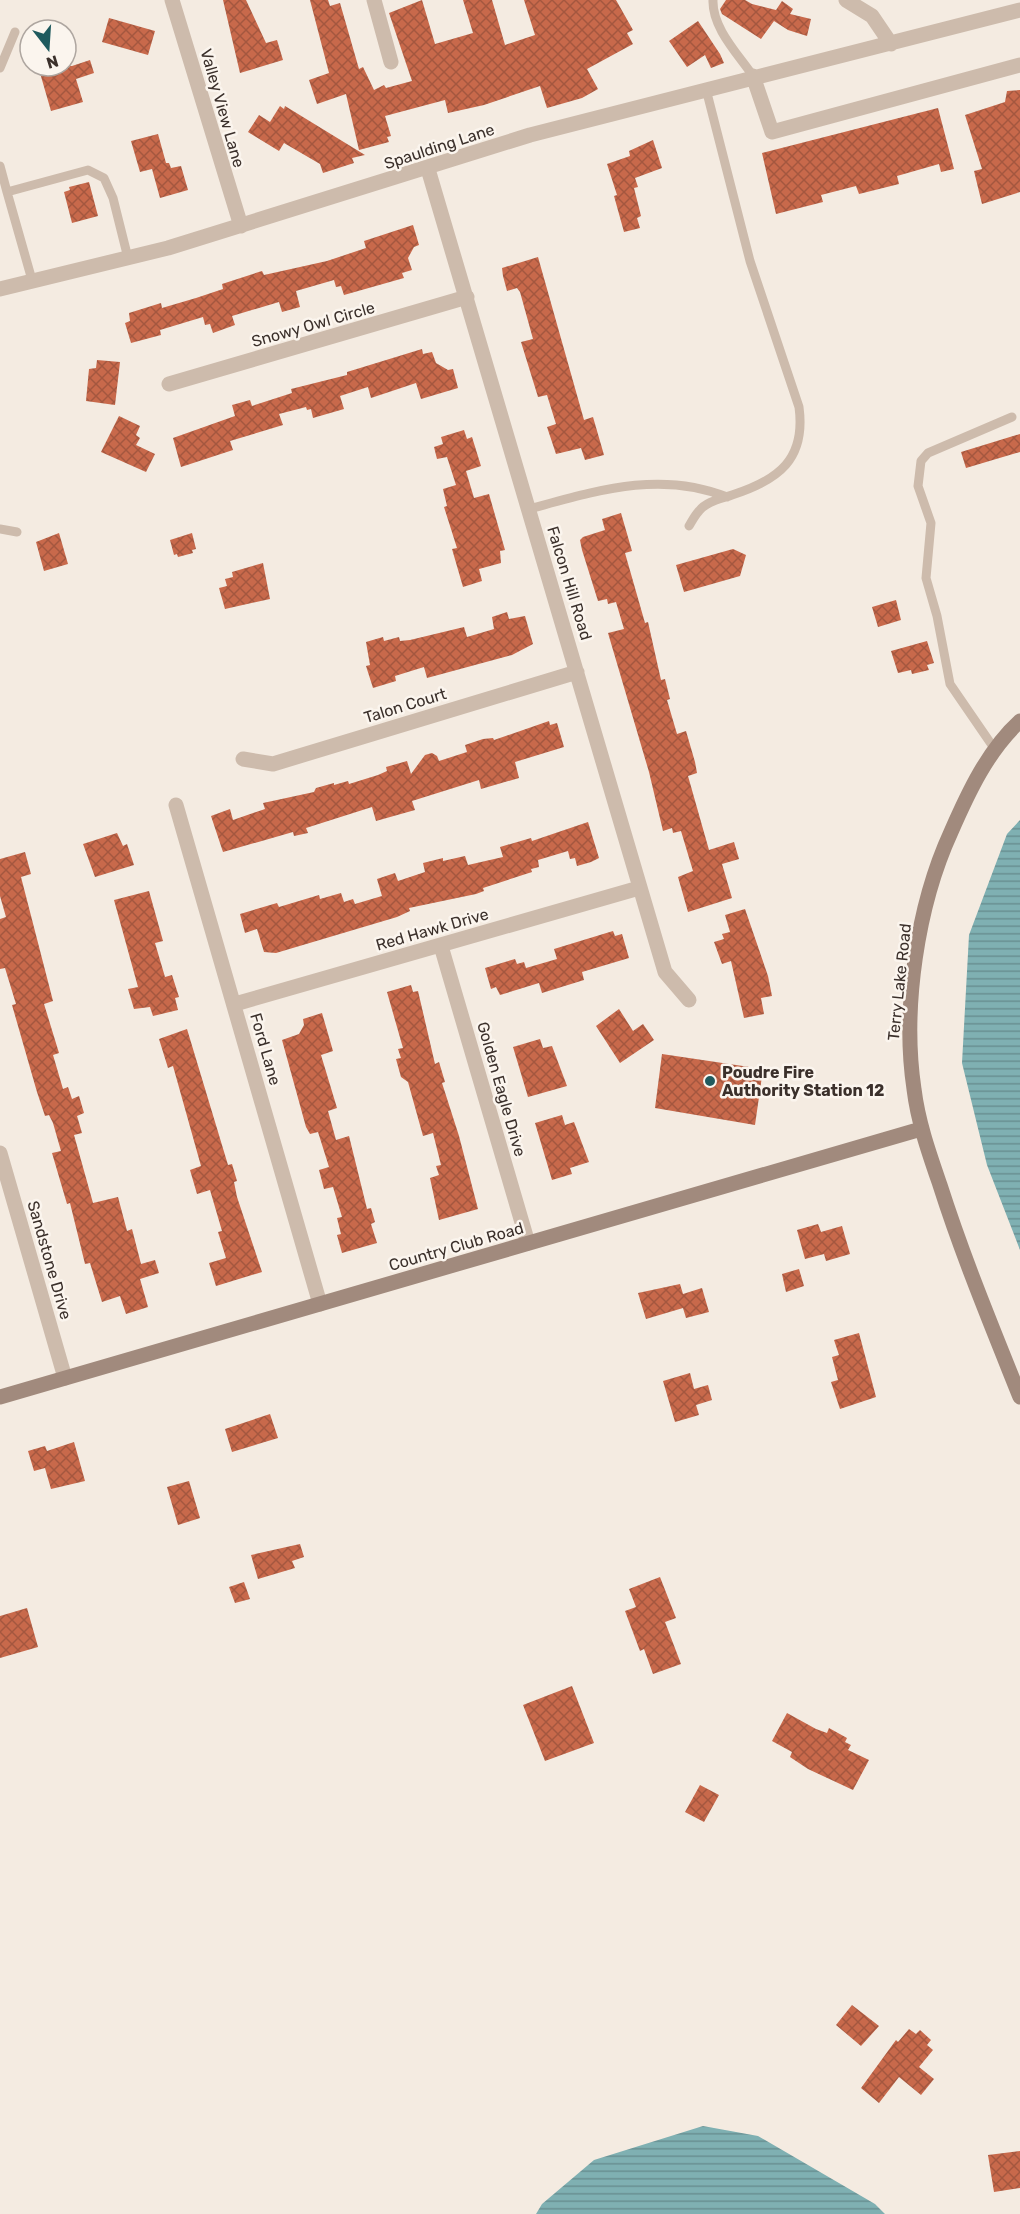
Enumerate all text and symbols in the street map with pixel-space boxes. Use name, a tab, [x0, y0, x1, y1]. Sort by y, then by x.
north arrow	[18, 18, 78, 78]
street label: Valley View Lane	[196, 47, 249, 170]
text: N	[44, 51, 61, 73]
street label: Spaulding Lane	[382, 120, 497, 173]
street label: Snowy Owl Circle	[249, 298, 377, 351]
street label: Falcon Hill Road	[543, 524, 596, 642]
street label: Talon Court	[362, 684, 449, 727]
street label: Red Hawk Drive	[374, 904, 491, 955]
street label: Terry Lake Road	[884, 923, 915, 1042]
street label: Ford Lane	[246, 1011, 285, 1087]
street label: Golden Eagle Drive	[473, 1020, 530, 1159]
place label: Poudre Fire Authority Station 12	[722, 1063, 884, 1100]
marker: Poudre Fire Authority Station 12	[703, 1074, 717, 1088]
street label: Sandstone Drive	[23, 1199, 76, 1322]
street label: Country Club Road	[387, 1218, 526, 1275]

